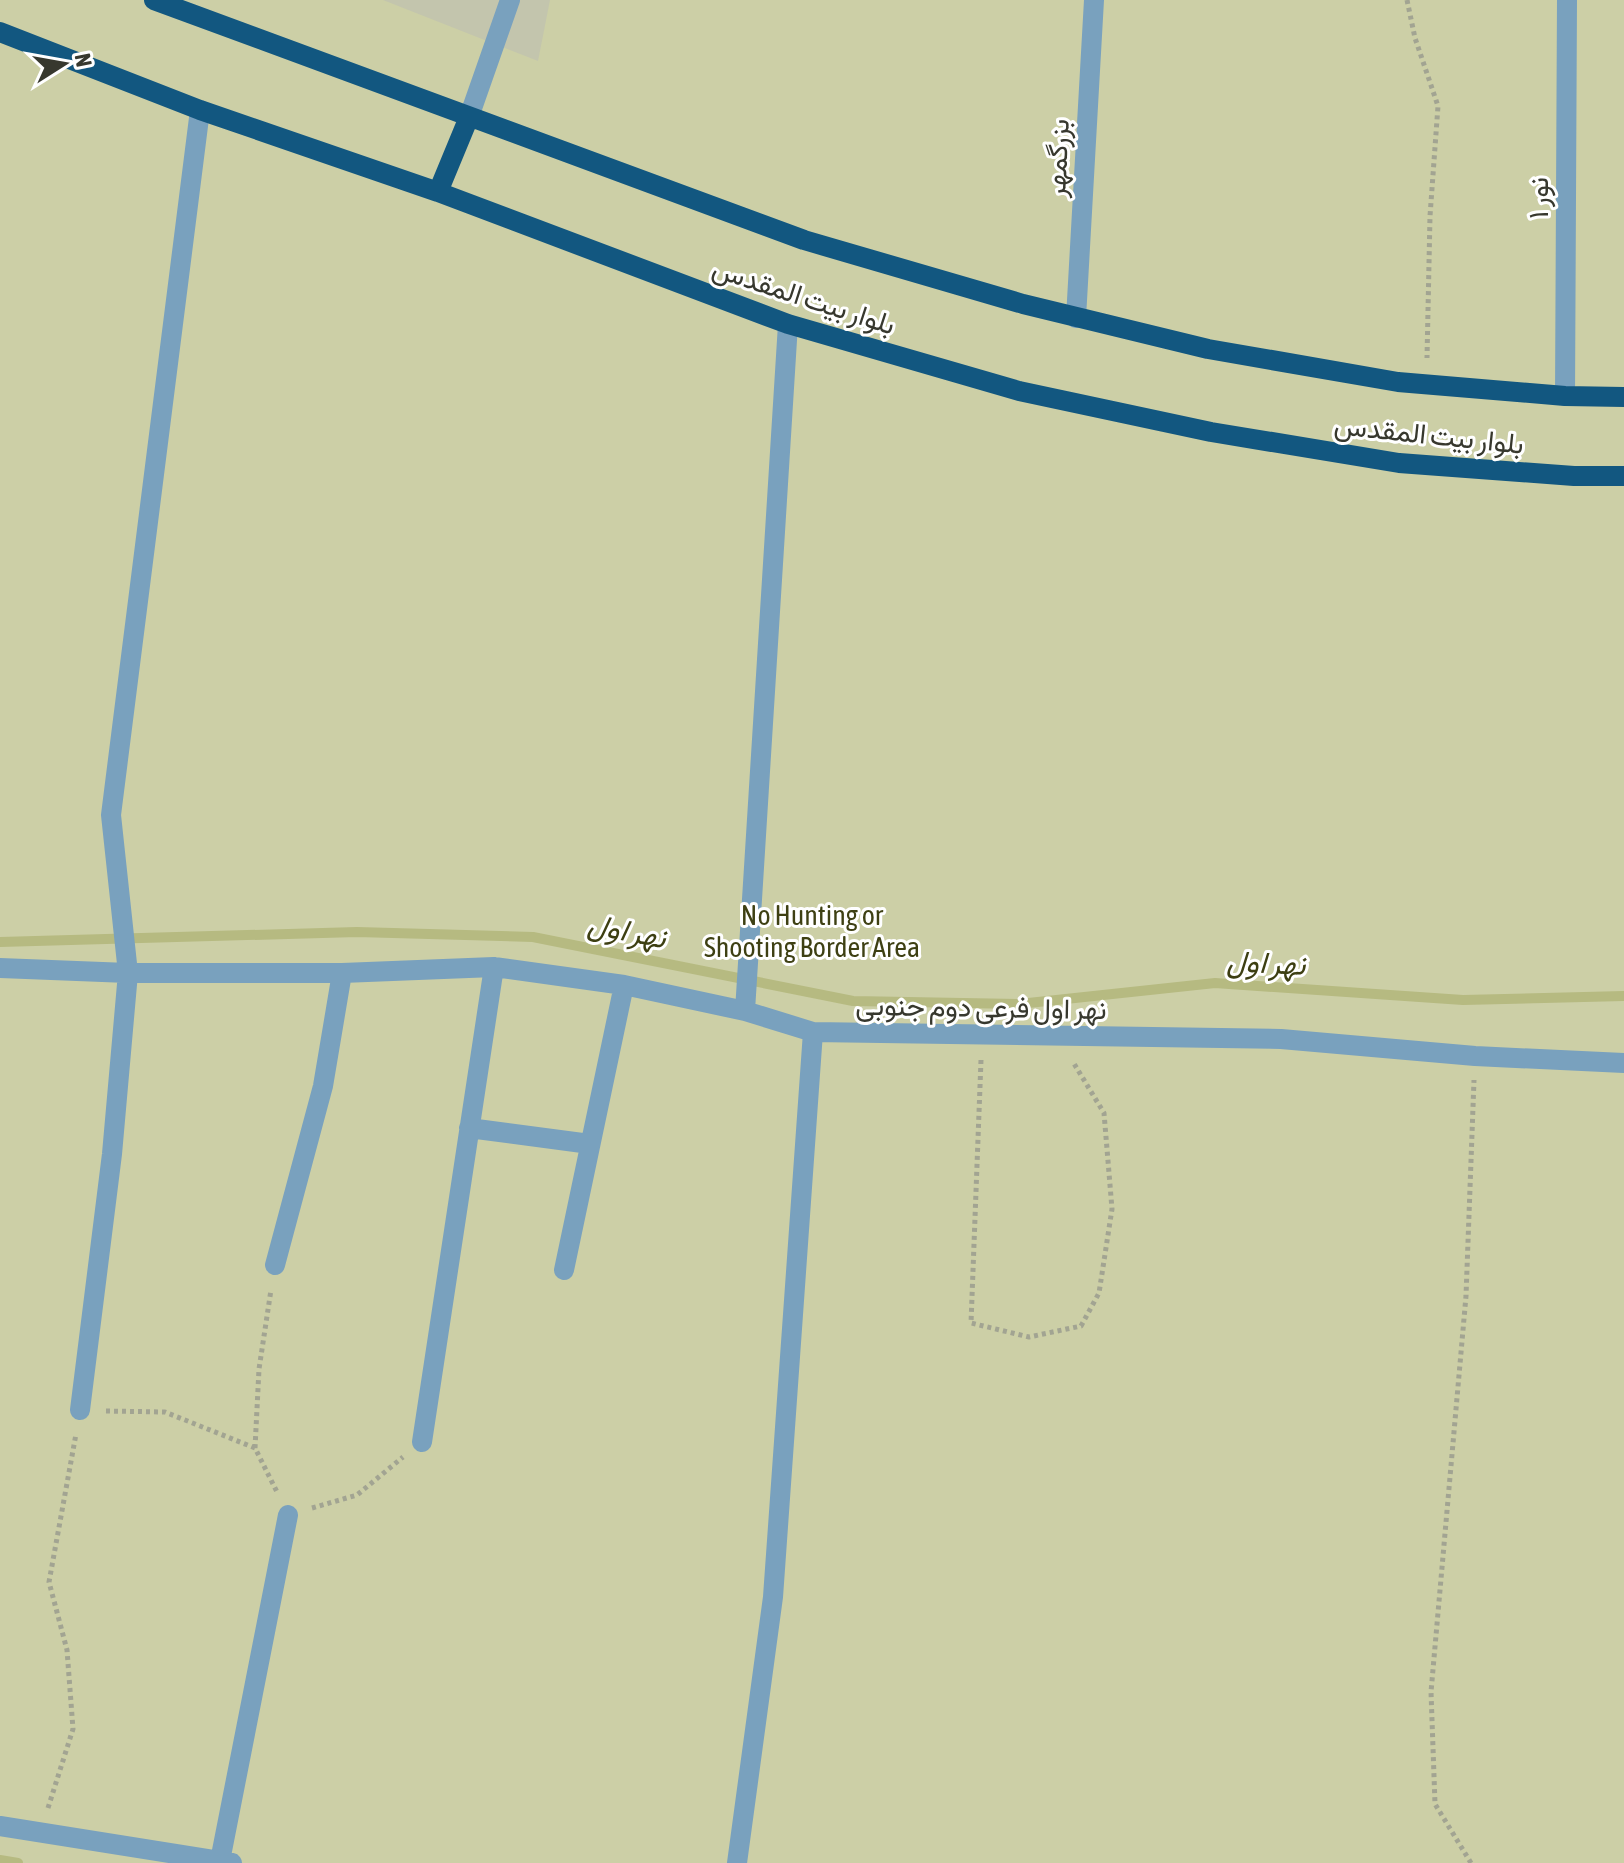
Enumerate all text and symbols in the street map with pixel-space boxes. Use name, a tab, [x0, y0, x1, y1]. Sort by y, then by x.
north arrow	[24, 24, 104, 104]
text: N	[70, 51, 98, 69]
street label: بزرگمهر	[1039, 118, 1077, 199]
street label: نور ۱	[1522, 177, 1556, 219]
street label: بلوار بیت المقدس	[708, 251, 899, 343]
street label: بلوار بیت المقدس	[1332, 408, 1525, 462]
park label: No Hunting or Shooting Border Area	[704, 899, 920, 963]
water label: نهر اول	[585, 906, 670, 956]
water label: نهر اول	[1226, 943, 1308, 983]
street label: نهر اول فرعی دوم جنوبی	[855, 989, 1107, 1028]

